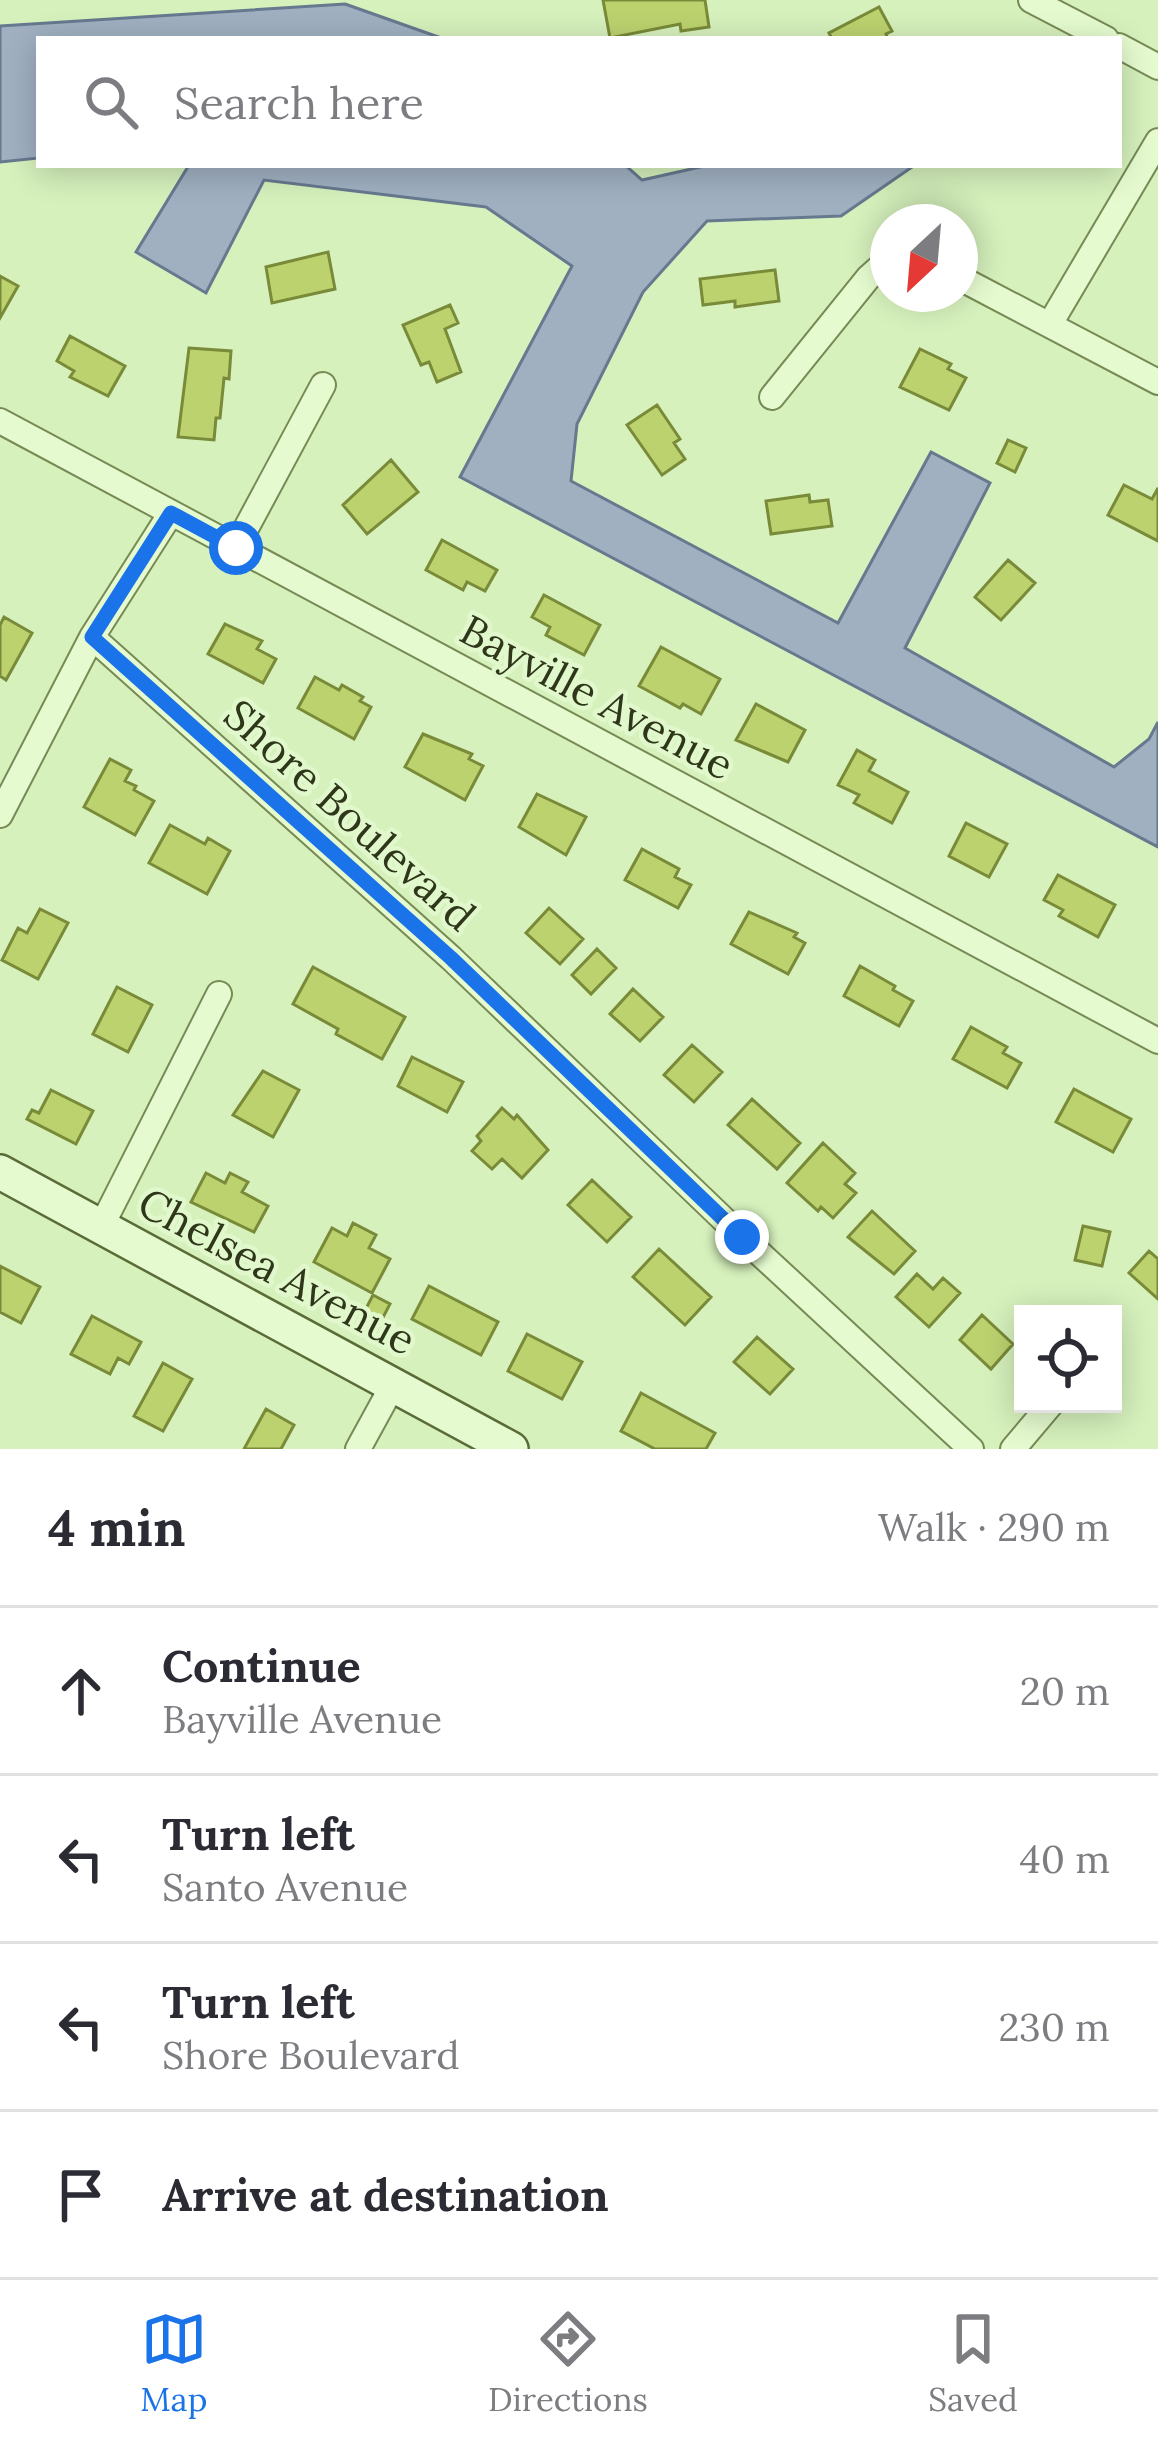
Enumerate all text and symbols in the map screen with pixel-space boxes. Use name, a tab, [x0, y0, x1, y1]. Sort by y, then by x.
search box	[36, 36, 1122, 168]
icon: search	[78, 69, 144, 135]
text: Search here	[174, 74, 424, 131]
north arrow	[870, 204, 978, 312]
route start	[209, 521, 263, 575]
street label: Bayville Avenue	[451, 602, 743, 792]
street label: Shore Boulevard	[213, 688, 487, 942]
street label: Chelsea Avenue	[129, 1175, 425, 1367]
route end	[715, 1210, 769, 1264]
map controls	[1014, 1305, 1122, 1413]
button: locate	[1014, 1305, 1122, 1413]
text: 4 min	[48, 1495, 185, 1560]
text: Walk · 290 m	[878, 1502, 1110, 1552]
text: Continue	[162, 1637, 361, 1694]
icon: ahead	[48, 1658, 114, 1724]
text: 20 m	[1020, 1666, 1110, 1716]
text: Bayville Avenue	[162, 1694, 442, 1744]
text: Turn left	[162, 1805, 355, 1862]
icon: left	[48, 1826, 114, 1892]
text: 40 m	[1020, 1834, 1110, 1884]
text: Santo Avenue	[162, 1862, 408, 1912]
text: Turn left	[162, 1973, 355, 2030]
icon: left	[48, 1994, 114, 2060]
text: 230 m	[999, 2002, 1110, 2052]
text: Shore Boulevard	[162, 2030, 460, 2080]
icon: arrive	[48, 2162, 114, 2228]
text: Arrive at destination	[162, 2166, 609, 2223]
tab: Map	[140, 2306, 207, 2420]
tab: Directions	[488, 2306, 648, 2420]
tab: Saved	[928, 2306, 1018, 2420]

